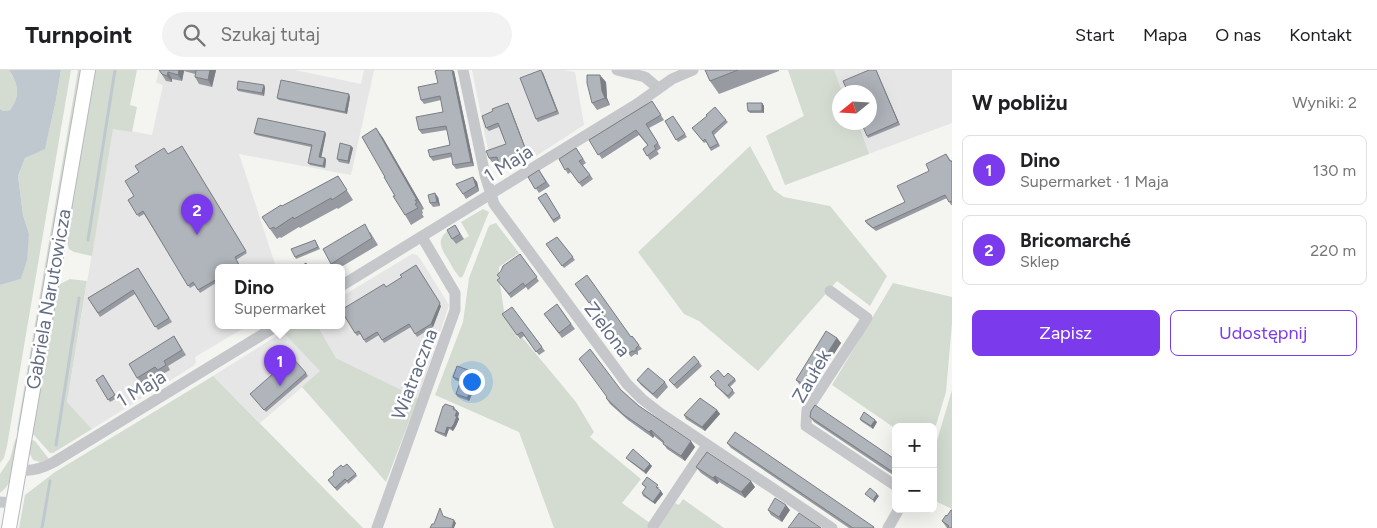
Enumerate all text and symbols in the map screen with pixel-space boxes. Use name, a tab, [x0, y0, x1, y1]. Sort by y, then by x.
search box	[162, 12, 512, 57]
text: Turnpoint	[25, 20, 132, 49]
icon: search	[180, 21, 208, 49]
text: Szukaj tutaj	[220, 23, 320, 46]
text: Start	[1075, 24, 1115, 46]
text: Mapa	[1143, 24, 1187, 46]
text: O nas	[1215, 24, 1261, 46]
text: Kontakt	[1289, 24, 1352, 46]
north arrow	[832, 85, 877, 130]
text: W pobliżu	[972, 90, 1068, 115]
text: Wyniki: 2	[1292, 93, 1357, 112]
street label: 1 Maja	[480, 140, 537, 187]
text: Dino	[1020, 149, 1060, 172]
text: 1	[986, 161, 992, 180]
text: 130 m	[1313, 161, 1356, 180]
text: Supermarket · 1 Maja	[1020, 172, 1169, 191]
pin: 2	[181, 194, 213, 235]
street label: Gabriela Narutowicza	[21, 207, 76, 391]
text: Bricomarché	[1020, 229, 1131, 252]
text: 2	[984, 241, 994, 260]
text: 220 m	[1310, 241, 1356, 260]
text: Sklep	[1020, 252, 1059, 271]
popup	[215, 264, 345, 329]
text: Dino	[234, 276, 274, 299]
street label: Zielona	[580, 297, 636, 361]
text: Supermarket	[234, 299, 326, 318]
button: Zapisz	[972, 310, 1160, 356]
button: Udostępnij	[1170, 310, 1357, 356]
street label: Wiatraczna	[387, 325, 442, 423]
pin: 1	[264, 345, 296, 386]
street label: Zaułek	[787, 345, 836, 407]
street label: 1 Maja	[113, 365, 170, 412]
your location	[459, 369, 485, 395]
map controls	[892, 423, 937, 513]
button: +	[892, 423, 937, 468]
button: −	[892, 468, 937, 513]

